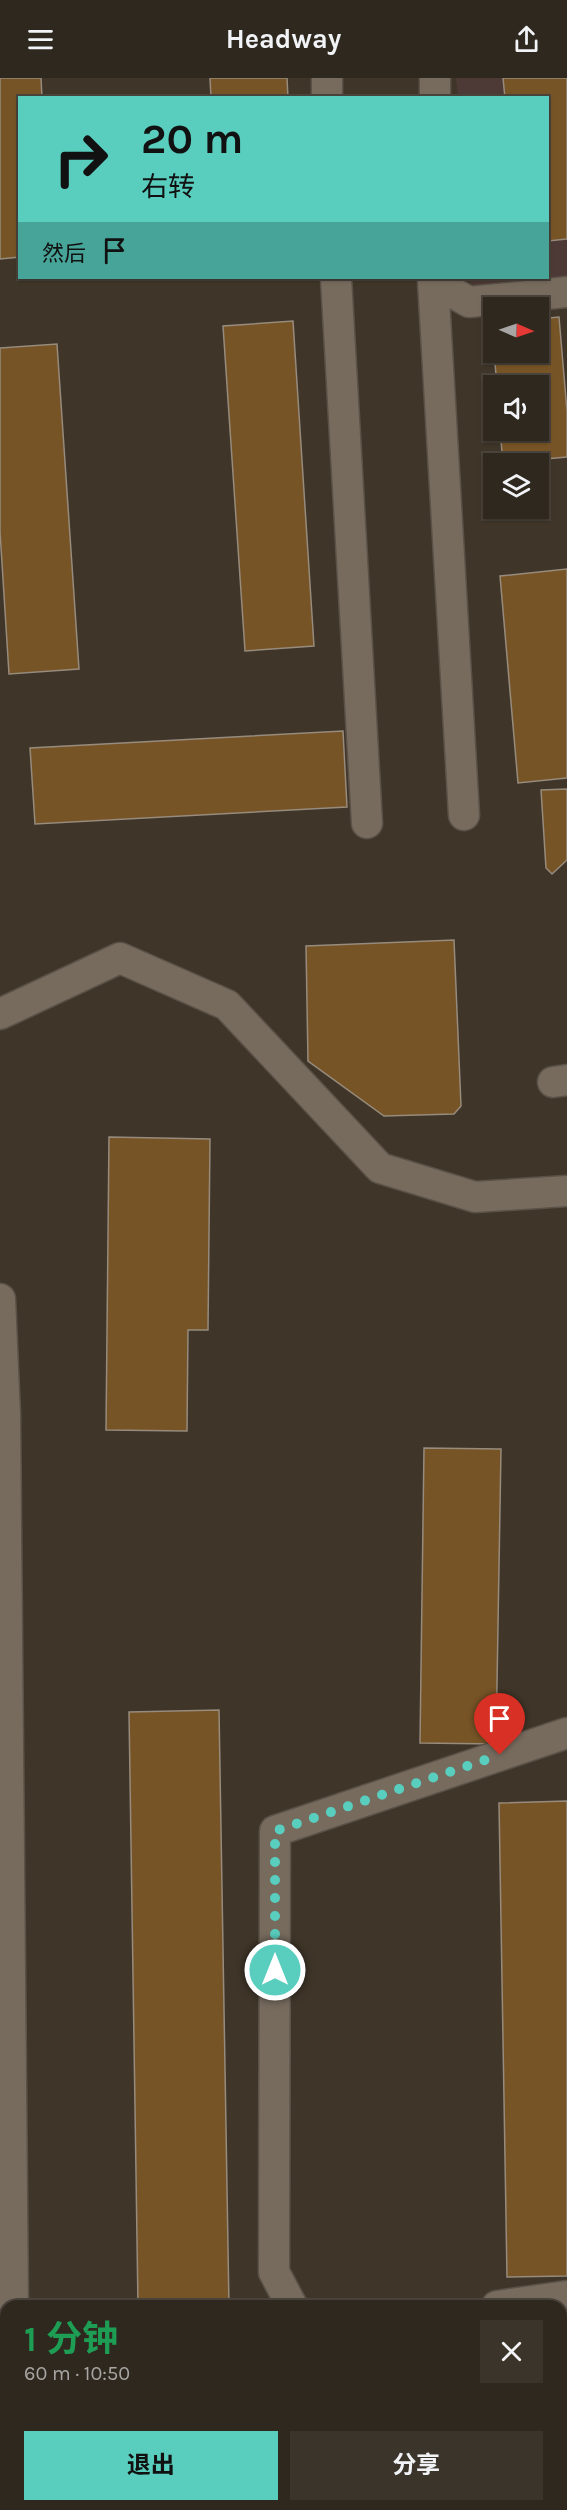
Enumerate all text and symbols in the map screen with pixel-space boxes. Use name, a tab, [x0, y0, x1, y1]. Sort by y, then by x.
icon: menu	[24, 23, 57, 56]
text: Headway	[226, 23, 341, 55]
icon: share	[510, 23, 543, 56]
text: 20 m	[141, 114, 243, 164]
icon: right	[42, 120, 120, 198]
text: 右转	[141, 171, 195, 203]
icon: arrive	[98, 234, 131, 267]
text: 然后	[42, 241, 86, 267]
north arrow	[483, 297, 549, 363]
map controls	[483, 297, 549, 519]
button: sound	[483, 375, 549, 441]
button: layers	[483, 453, 549, 519]
pin	[474, 1693, 525, 1755]
icon: arrive	[483, 1702, 516, 1735]
position arrow	[243, 1938, 307, 2002]
text: 1 分钟	[24, 2318, 118, 2360]
button: close	[480, 2320, 543, 2383]
text: 60 m · 10:50	[24, 2362, 130, 2385]
button: 退出	[24, 2431, 278, 2500]
button: 分享	[290, 2431, 543, 2500]

